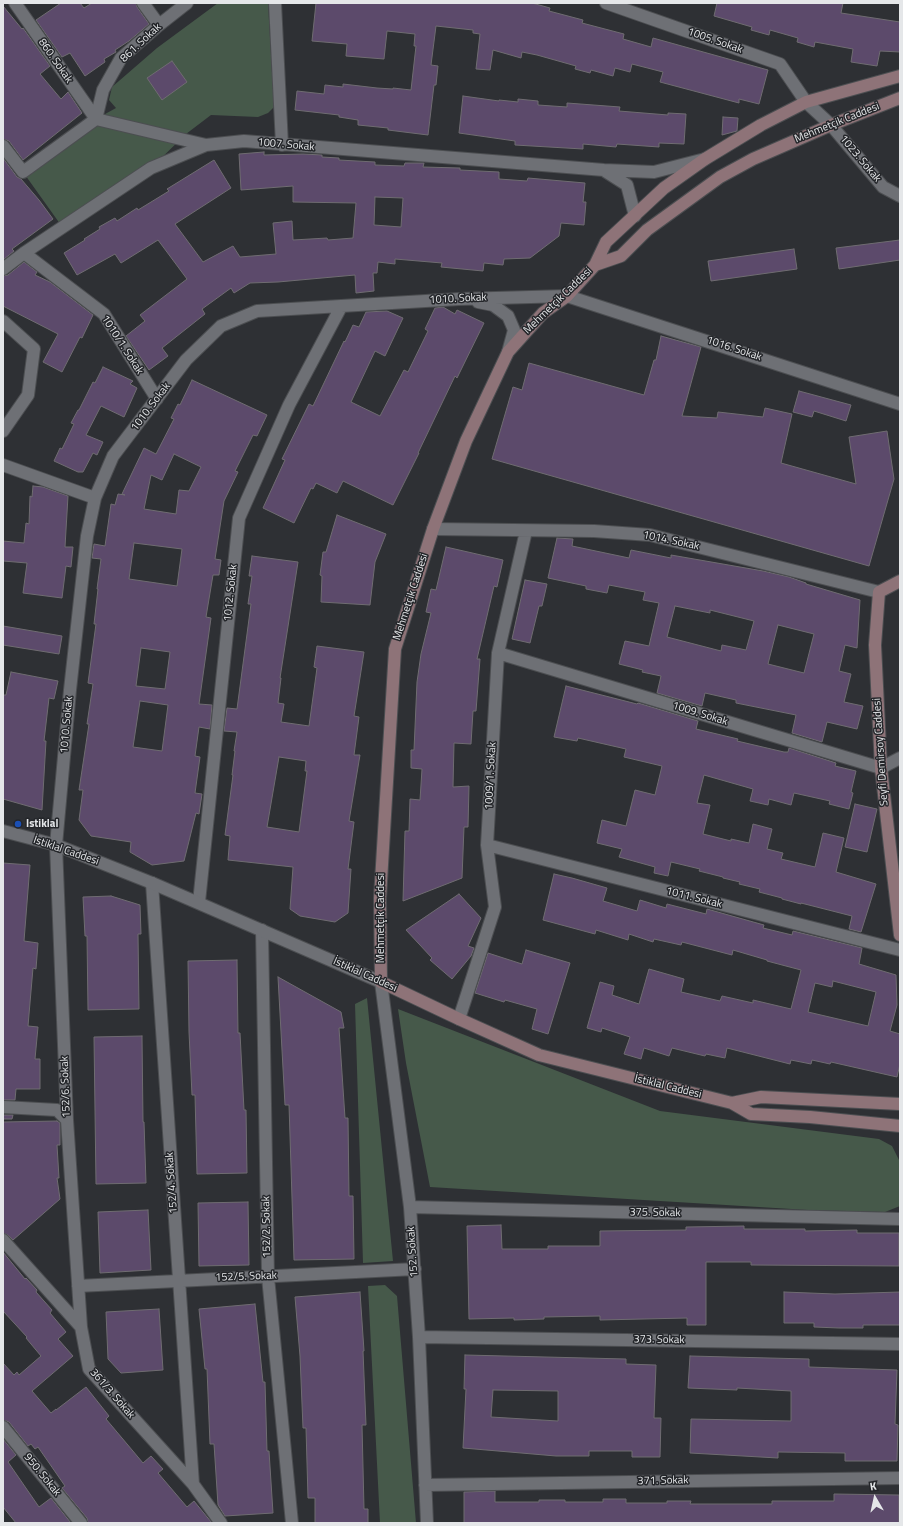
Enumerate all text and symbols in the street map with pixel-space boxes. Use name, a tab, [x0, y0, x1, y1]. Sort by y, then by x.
street label: 861. Sokak	[118, 21, 164, 65]
street label: 1005. Sokak	[686, 25, 744, 57]
street label: 860. Sokak	[35, 36, 75, 86]
street label: Mehmetçik Caddesi	[793, 100, 881, 146]
street label: 1023. Sokak	[837, 133, 883, 185]
street label: 1007. Sokak	[257, 136, 315, 154]
street label: Mehmetçik Caddesi	[521, 265, 595, 337]
street label: 1010. Sokak	[429, 291, 487, 307]
street label: 1010/1. Sokak	[98, 313, 146, 377]
street label: 1016. Sokak	[705, 334, 763, 364]
street label: 1010. Sokak	[129, 380, 173, 434]
street label: 1014. Sokak	[642, 529, 700, 553]
street label: Mehmetçik Caddesi	[391, 552, 431, 642]
street label: 1012. Sokak	[221, 564, 241, 622]
street label: 1010. Sokak	[58, 696, 76, 754]
street label: Seyfi Demirsoy Caddesi	[871, 698, 891, 806]
street label: 1009. Sokak	[671, 699, 729, 729]
street label: 1009/1. Sokak	[483, 742, 499, 810]
place label: Istiklal	[26, 817, 58, 831]
marker: Istiklal	[13, 819, 23, 829]
street label: İstiklal Caddesi	[31, 834, 101, 868]
street label: Mehmetçik Caddesi	[374, 873, 388, 963]
street label: 1011. Sokak	[665, 885, 723, 911]
street label: İstiklal Caddesi	[331, 955, 399, 995]
street label: 152/6. Sokak	[58, 1056, 74, 1118]
street label: İstiklal Caddesi	[633, 1072, 703, 1102]
street label: 152/4. Sokak	[163, 1152, 181, 1214]
street label: 152/2. Sokak	[260, 1196, 274, 1258]
street label: 375. Sokak	[629, 1206, 681, 1220]
street label: 152. Sokak	[405, 1226, 421, 1278]
street label: 152/5. Sokak	[215, 1269, 277, 1285]
street label: 373. Sokak	[633, 1333, 685, 1347]
street label: 361/3. Sokak	[87, 1366, 137, 1422]
street label: 950. Sokak	[21, 1451, 63, 1499]
street label: 371. Sokak	[637, 1474, 689, 1488]
north arrow	[855, 1478, 895, 1518]
text: K	[869, 1478, 878, 1495]

